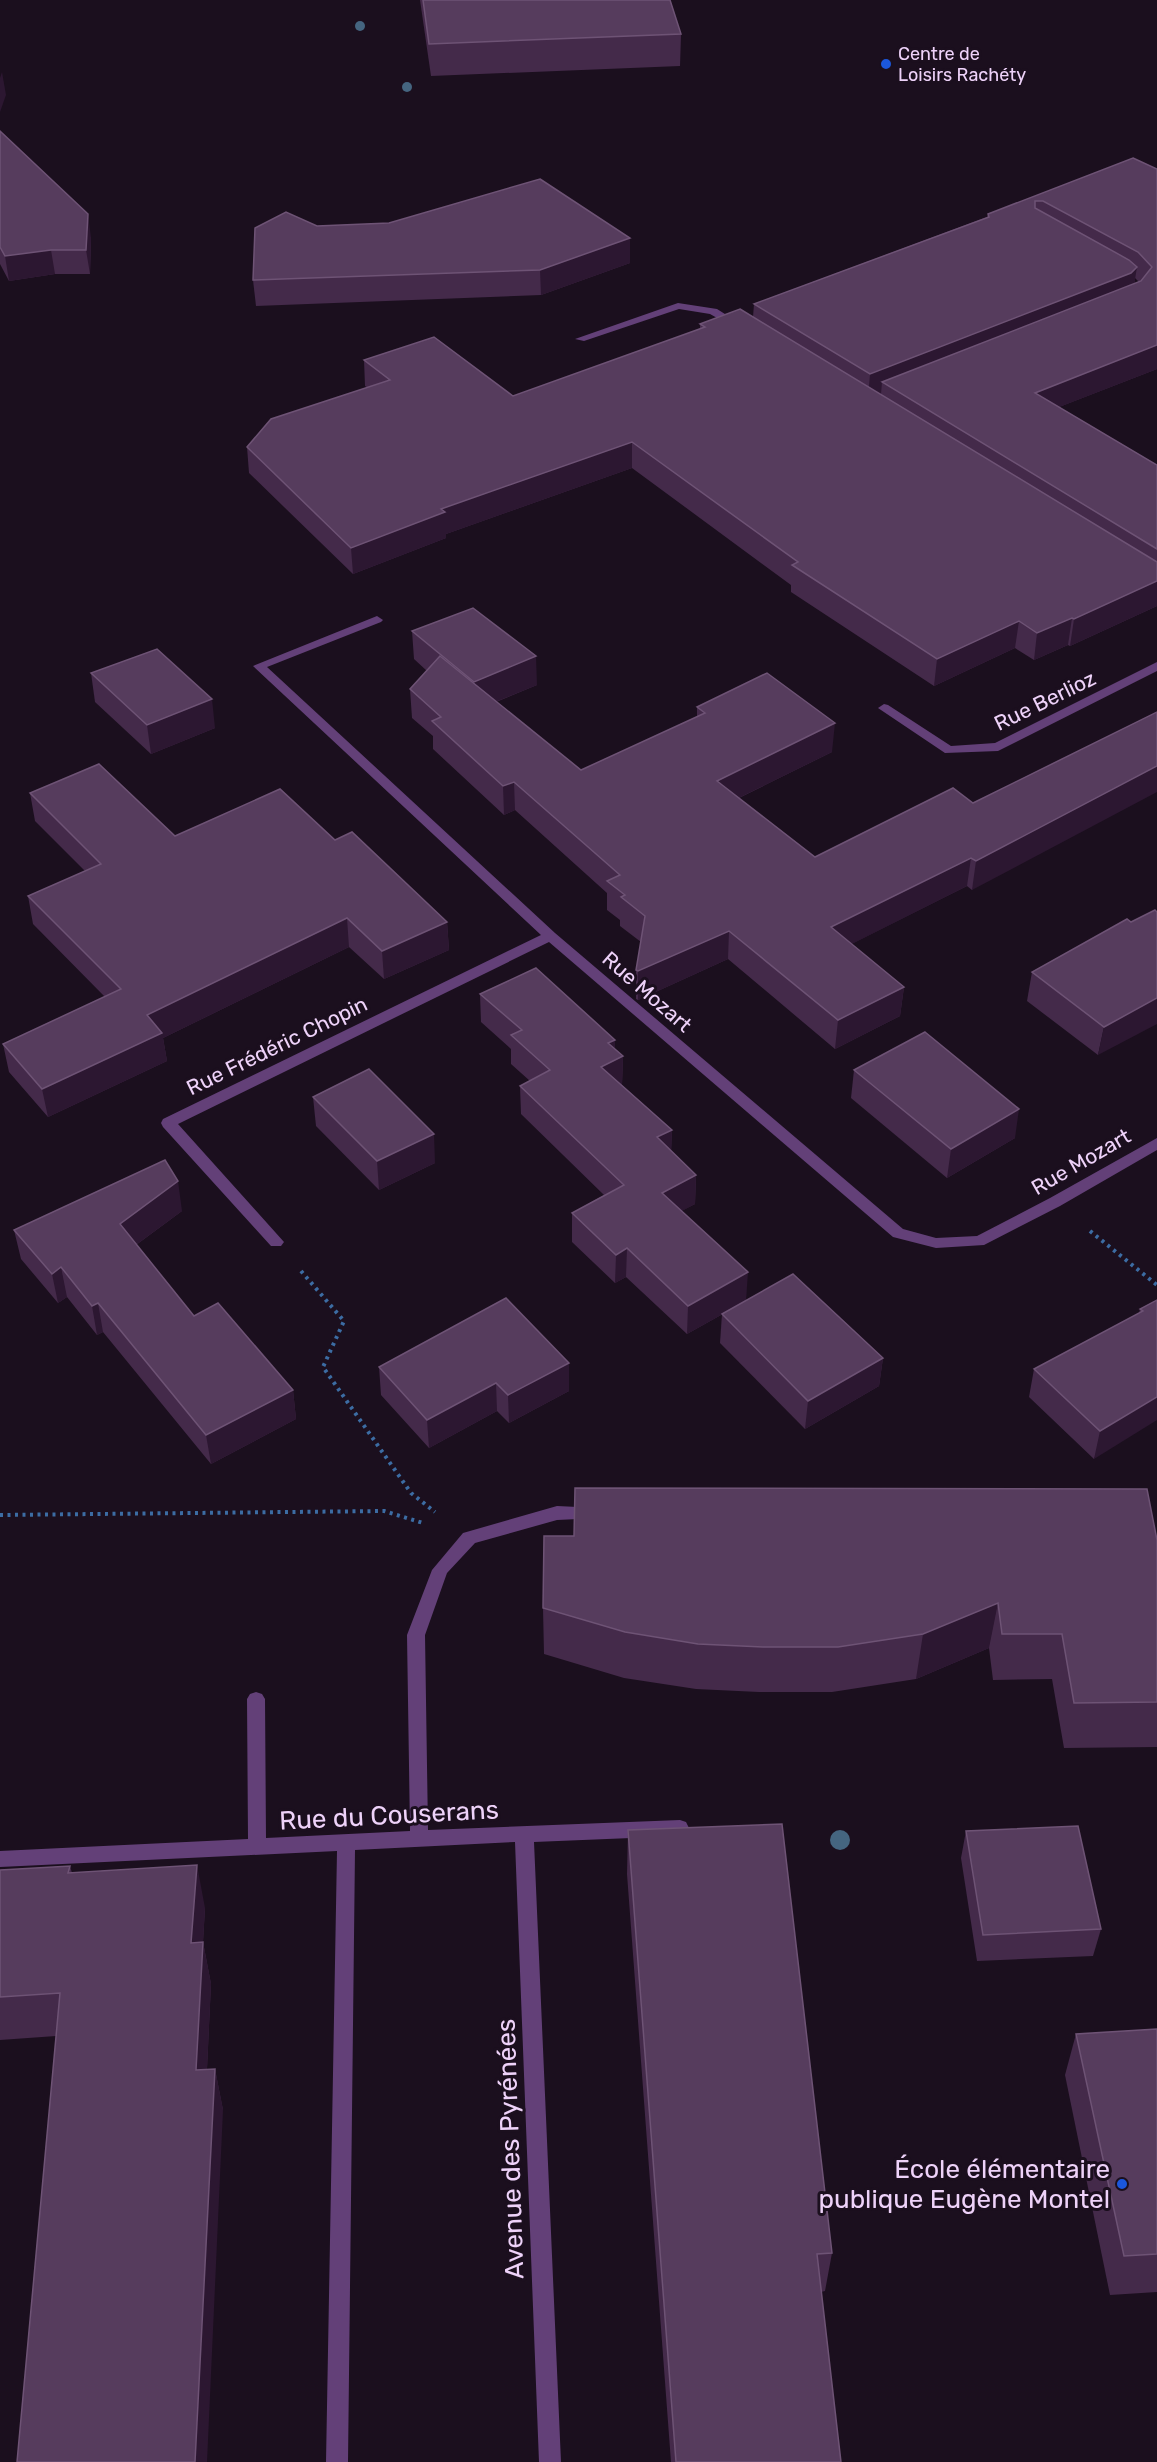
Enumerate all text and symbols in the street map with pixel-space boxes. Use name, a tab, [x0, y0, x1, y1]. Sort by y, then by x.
place label: Centre de Loisirs Rachéty	[898, 43, 1026, 86]
marker: Centre de Loisirs Rachéty	[879, 57, 893, 71]
street label: Rue Berlioz	[990, 665, 1100, 736]
street label: Rue Mozart	[597, 946, 697, 1037]
street label: Rue Frédéric Chopin	[182, 991, 371, 1100]
street label: Rue Mozart	[1027, 1123, 1135, 1200]
street label: Rue du Couserans	[278, 1794, 500, 1837]
street label: Avenue des Pyrénées	[490, 2018, 531, 2280]
place label: École élémentaire publique Eugène Montel	[818, 2154, 1110, 2215]
marker: École élémentaire publique Eugène Montel	[1115, 2177, 1129, 2191]

